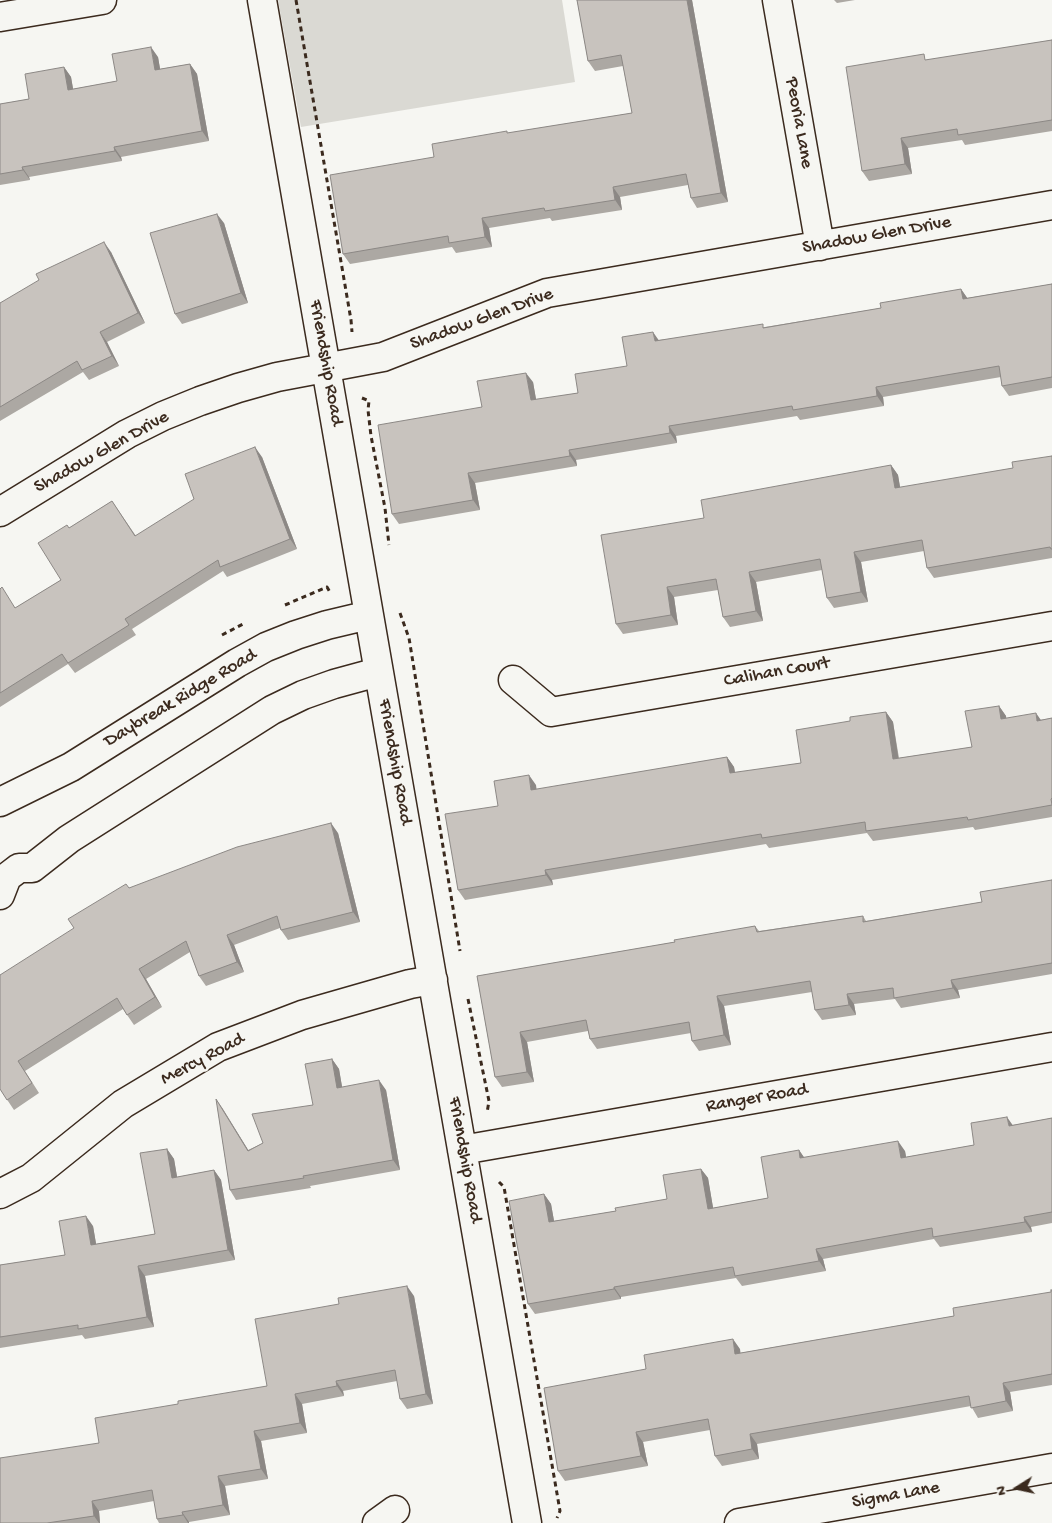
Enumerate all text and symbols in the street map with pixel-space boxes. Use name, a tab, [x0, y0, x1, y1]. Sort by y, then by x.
street label: Peoria Lane	[779, 76, 817, 170]
street label: Shadow Glen Drive	[801, 212, 953, 260]
street label: Shadow Glen Drive	[407, 284, 557, 356]
street label: Friendship Road	[303, 298, 347, 428]
street label: Shadow Glen Drive	[31, 406, 173, 500]
street label: Daybreak Ridge Road	[100, 644, 262, 754]
street label: Calihan Court	[722, 652, 832, 694]
street label: Friendship Road	[372, 697, 416, 827]
street label: Mercy Road	[157, 1028, 249, 1092]
street label: Ranger Road	[704, 1079, 810, 1119]
street label: Friendship Road	[442, 1095, 486, 1225]
north arrow	[992, 1463, 1042, 1513]
street label: Sigma Lane	[850, 1477, 942, 1515]
text: N	[993, 1485, 1011, 1497]

